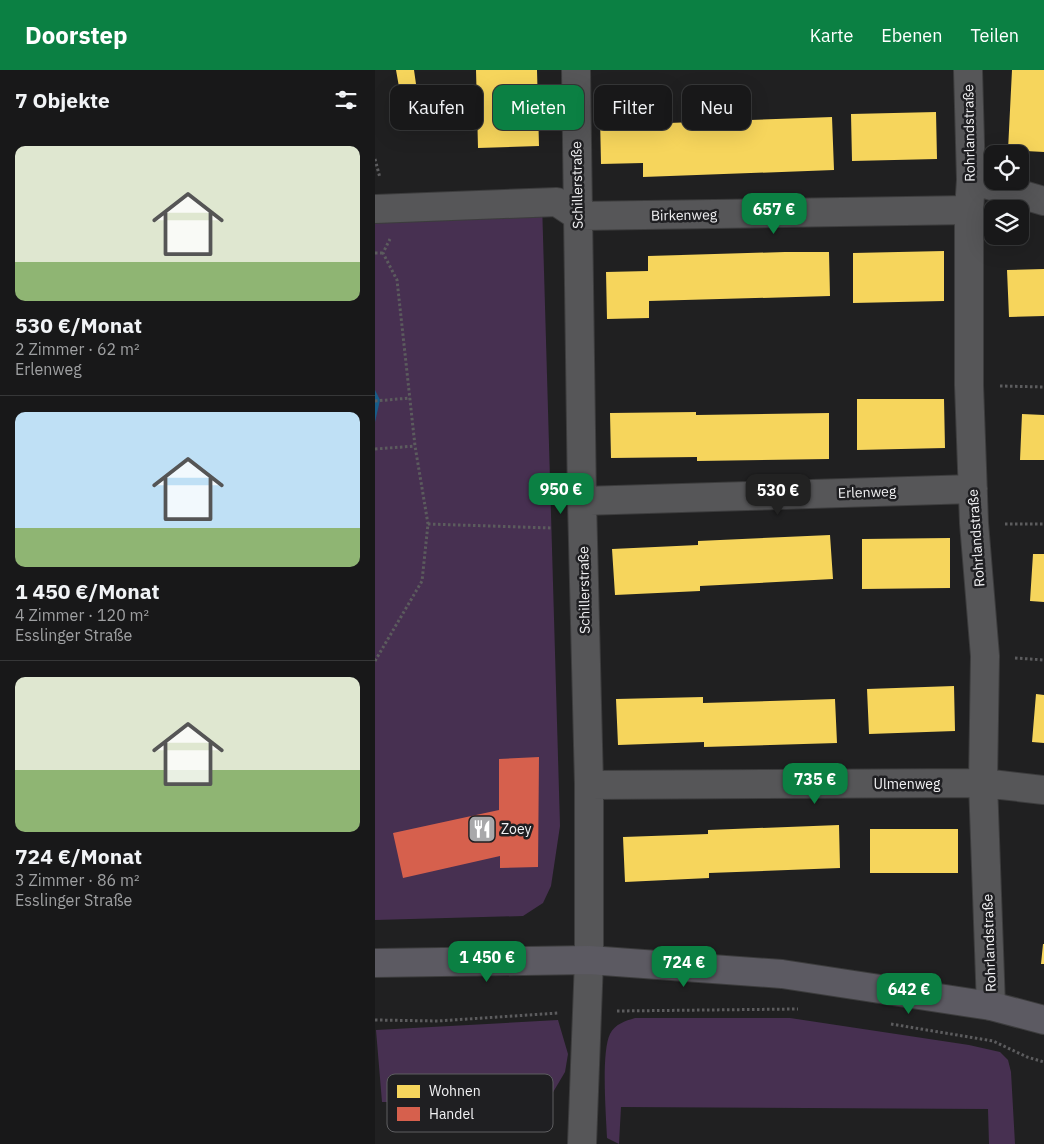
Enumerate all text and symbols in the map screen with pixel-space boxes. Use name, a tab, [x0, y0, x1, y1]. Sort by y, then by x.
text: Doorstep	[25, 19, 128, 51]
text: Karte	[810, 24, 853, 47]
text: Ebenen	[881, 24, 942, 47]
text: Teilen	[970, 24, 1019, 47]
street label: Rohrlandstraße	[959, 84, 979, 182]
chip: Kaufen	[390, 85, 483, 130]
chip: Mieten	[493, 85, 584, 130]
chip: Filter	[594, 85, 672, 130]
chip: Neu	[682, 85, 751, 130]
text: 7 Objekte	[15, 86, 110, 114]
icon: filters	[332, 86, 360, 114]
street label: Schillerstraße	[567, 141, 587, 229]
map controls	[984, 145, 1029, 245]
button: locate	[984, 145, 1029, 190]
icon: home	[143, 179, 233, 269]
pin: 657 €	[739, 192, 809, 235]
text: 657 €	[753, 199, 795, 219]
button: layers	[984, 200, 1029, 245]
street label: Birkenweg	[651, 205, 718, 225]
text: 530 €/Monat	[15, 311, 142, 339]
text: 2 Zimmer · 62 m²	[15, 339, 140, 359]
text: Erlenweg	[15, 359, 82, 379]
icon: home	[143, 444, 233, 534]
pin: 950 €	[526, 472, 596, 515]
pin: 530 €	[743, 474, 813, 516]
text: 950 €	[540, 479, 582, 499]
text: 530 €	[757, 480, 799, 500]
street label: Erlenweg	[837, 482, 897, 502]
street label: Rohrlandstraße	[964, 488, 988, 587]
street label: Schillerstraße	[574, 546, 594, 634]
text: 1 450 €/Monat	[15, 577, 160, 605]
text: 4 Zimmer · 120 m²	[15, 605, 149, 625]
text: Esslinger Straße	[15, 625, 132, 645]
icon: home	[143, 709, 233, 799]
pin: 735 €	[780, 762, 850, 805]
text: 735 €	[794, 769, 836, 789]
street label: Ulmenweg	[874, 775, 941, 793]
restaurant icon: Zoey	[467, 814, 497, 844]
place label: Zoey	[501, 820, 532, 838]
text: 724 €/Monat	[15, 842, 142, 870]
text: 3 Zimmer · 86 m²	[15, 870, 140, 890]
text: Esslinger Straße	[15, 890, 132, 910]
street label: Rohrlandstraße	[978, 893, 1000, 992]
pin: 1 450 €	[441, 940, 533, 983]
pin: 724 €	[649, 946, 719, 988]
text: 1 450 €	[459, 947, 515, 967]
text: 724 €	[663, 952, 705, 972]
pin: 642 €	[874, 972, 944, 1015]
text: 642 €	[888, 979, 930, 999]
legend	[387, 1074, 553, 1132]
text: Wohnen	[429, 1082, 481, 1100]
text: Handel	[429, 1105, 474, 1123]

